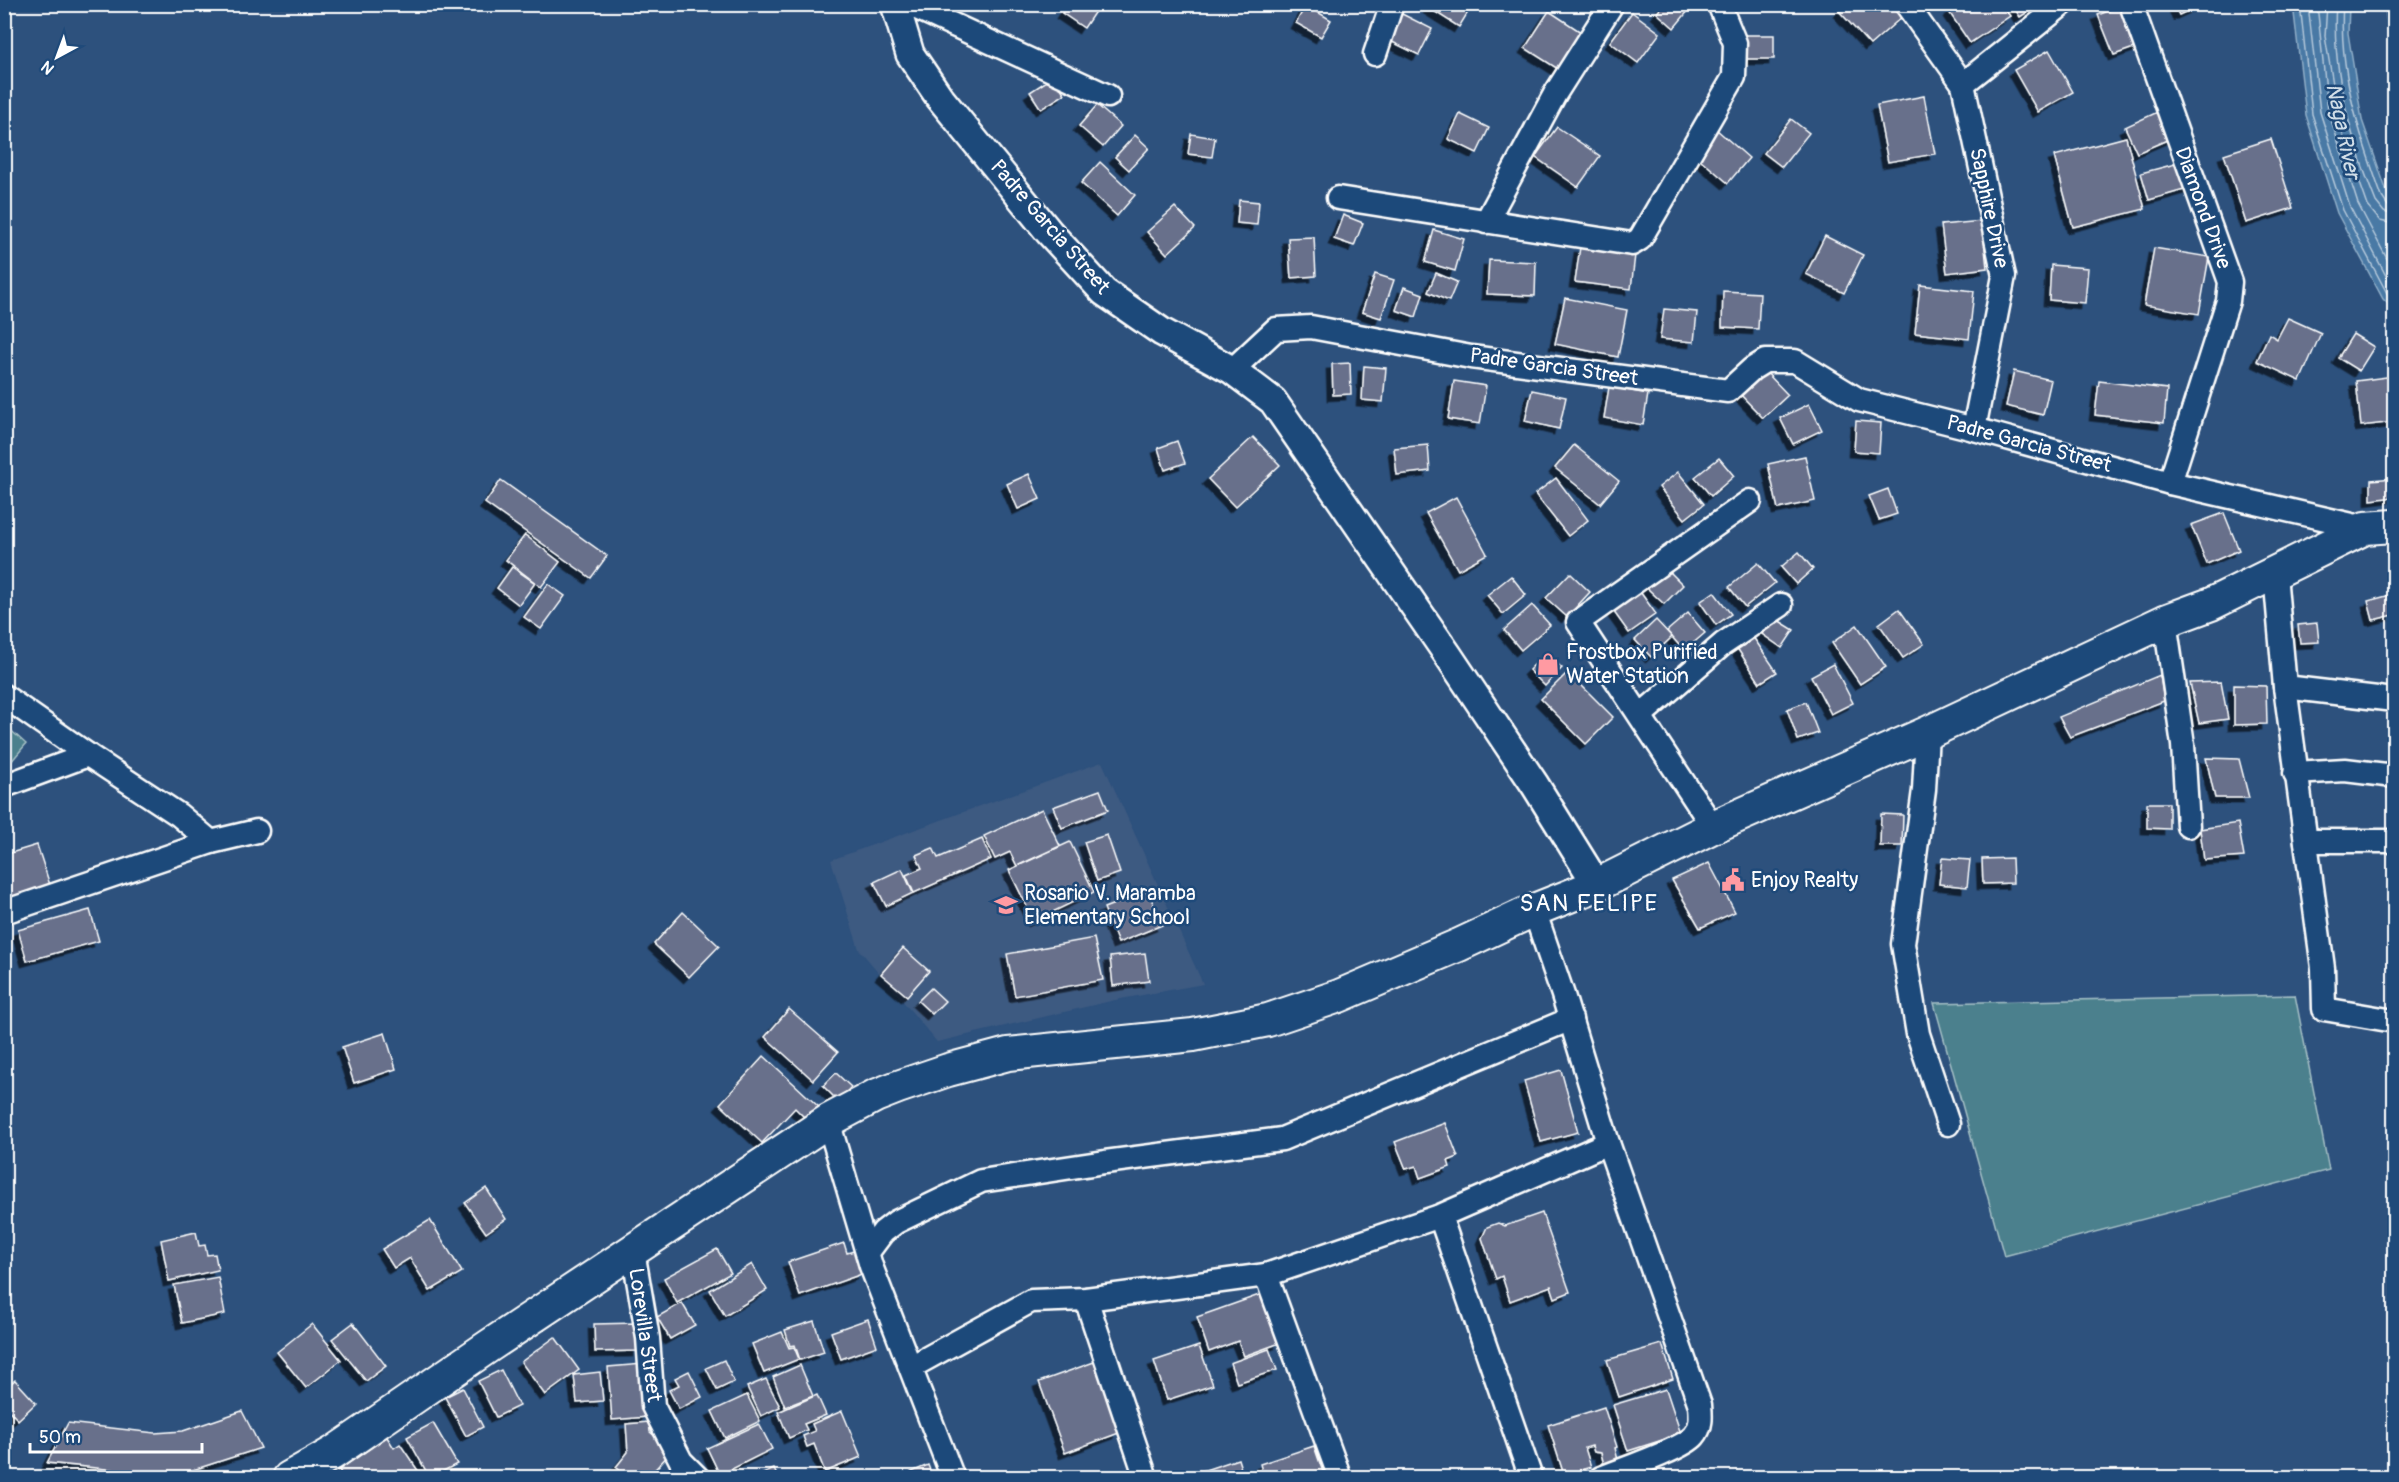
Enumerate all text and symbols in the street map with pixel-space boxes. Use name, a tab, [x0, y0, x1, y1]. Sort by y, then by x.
north arrow	[27, 27, 87, 87]
text: N	[37, 56, 58, 79]
water label: Naga River	[2319, 81, 2367, 184]
street label: Diamond Drive	[2168, 143, 2238, 273]
street label: Sapphire Drive	[1963, 145, 2015, 271]
street label: Padre Garcia Street	[984, 154, 1116, 300]
street label: Padre Garcia Street	[1468, 342, 1640, 392]
street label: Padre Garcia Street	[1944, 409, 2115, 479]
place label: Frostbox Purified Water Station	[1566, 639, 1718, 690]
shop icon: Frostbox Purified Water Station	[1535, 651, 1561, 677]
public building icon: Enjoy Realty	[1720, 867, 1746, 893]
place label: Enjoy Realty	[1751, 867, 1858, 894]
place label: Rosario V. Maramba Elementary School	[1024, 880, 1196, 931]
district label: SAN FELIPE	[1520, 889, 1658, 918]
school or university icon: Rosario V. Maramba Elementary School	[993, 892, 1019, 918]
street label: Lorevilla Street	[622, 1266, 668, 1404]
scale bar	[30, 1416, 202, 1454]
text: 50 m	[39, 1426, 81, 1449]

